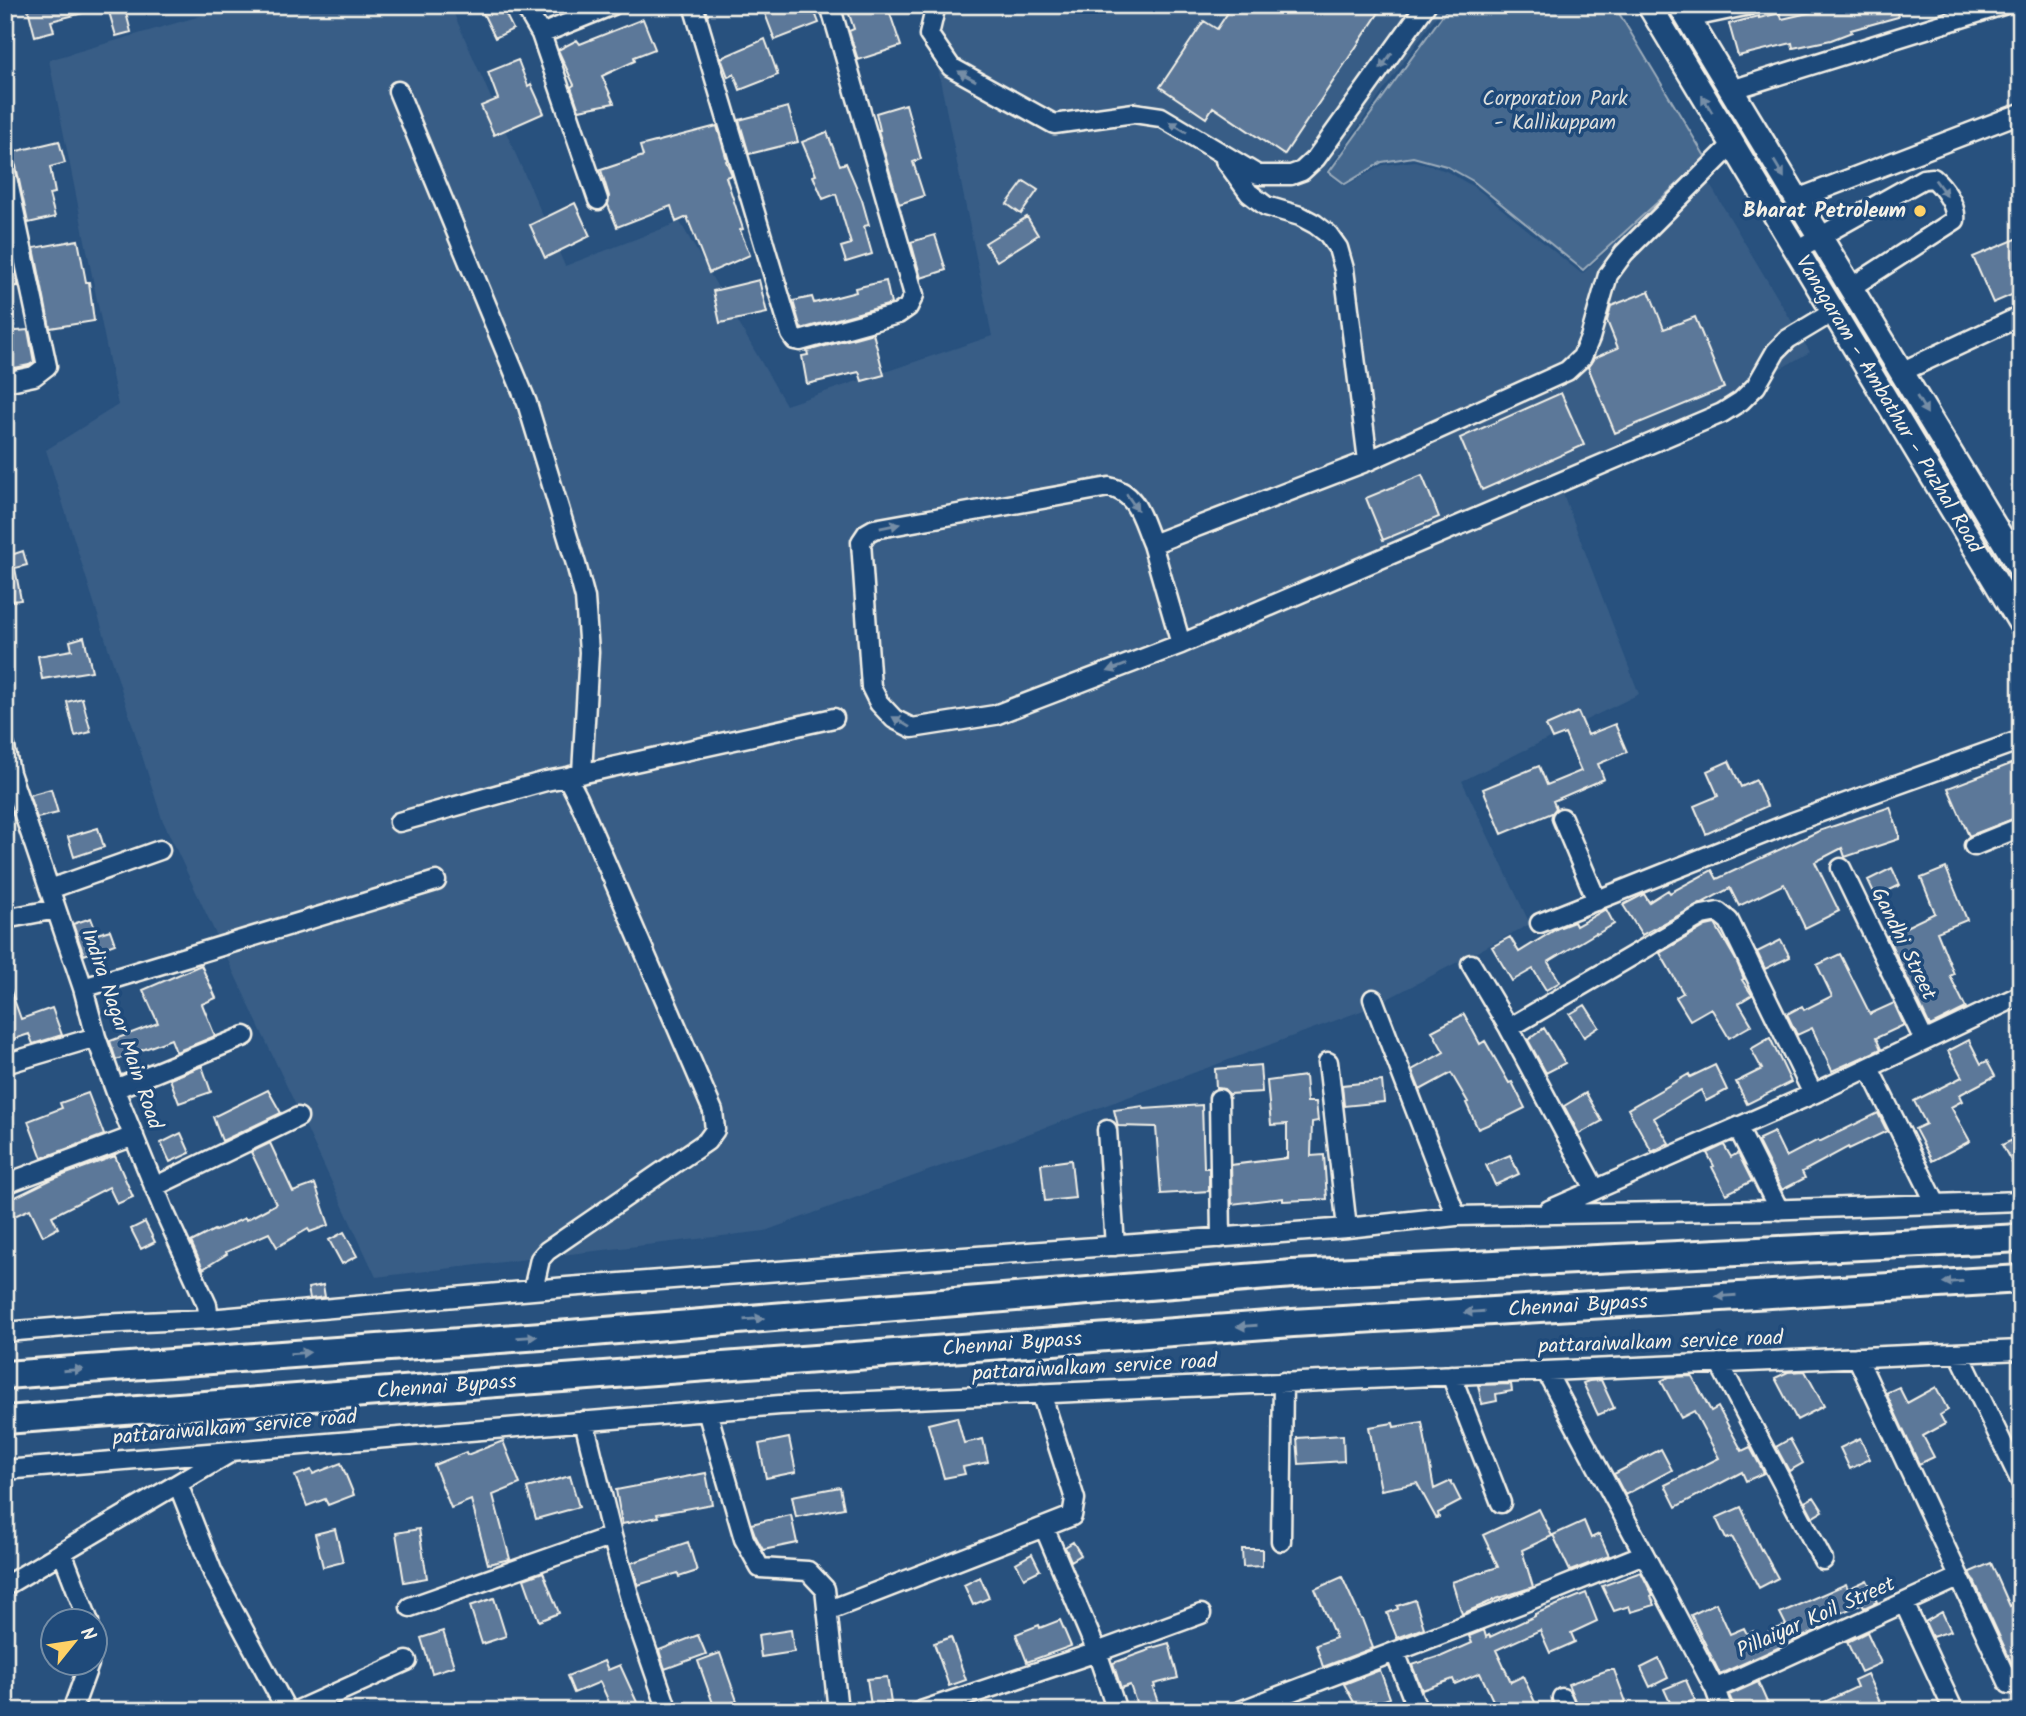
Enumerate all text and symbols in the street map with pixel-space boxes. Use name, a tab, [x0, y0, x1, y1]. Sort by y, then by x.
one-way arrow	[1379, 52, 1393, 70]
one-way arrow	[957, 70, 977, 82]
park label: Corporation Park - Kallikuppam	[1482, 83, 1628, 140]
one-way arrow	[1701, 94, 1714, 113]
one-way arrow	[1169, 121, 1188, 134]
one-way arrow	[1772, 159, 1785, 178]
one-way arrow	[1934, 179, 1948, 197]
place label: Bharat Petroleum	[1743, 195, 1906, 228]
marker: Bharat Petroleum	[1912, 203, 1928, 219]
street label: Vanagaram - Ambathur - Puzhal Road	[1787, 249, 1992, 560]
one-way arrow	[1915, 396, 1928, 415]
one-way arrow	[1125, 493, 1139, 511]
one-way arrow	[879, 520, 901, 531]
one-way arrow	[1107, 663, 1128, 674]
one-way arrow	[892, 716, 911, 728]
street label: Gandhi Street	[1861, 882, 1945, 1007]
street label: Indira Nagar Main Road	[71, 924, 171, 1135]
one-way arrow	[1941, 1277, 1963, 1288]
street label: Chennai Bypass	[1507, 1285, 1649, 1326]
one-way arrow	[1714, 1291, 1736, 1302]
one-way arrow	[1463, 1307, 1485, 1318]
one-way arrow	[743, 1313, 765, 1324]
one-way arrow	[1236, 1321, 1258, 1332]
street label: Chennai Bypass	[941, 1322, 1083, 1366]
street label: pattaraiwalkam service road	[1537, 1322, 1785, 1364]
one-way arrow	[516, 1331, 538, 1342]
street label: pattaraiwalkam service road	[971, 1345, 1219, 1391]
one-way arrow	[289, 1348, 311, 1359]
one-way arrow	[63, 1364, 85, 1375]
street label: Chennai Bypass	[376, 1365, 518, 1408]
street label: pattaraiwalkam service road	[111, 1401, 359, 1455]
street label: Pillaiyar Koil Street	[1731, 1568, 1901, 1668]
north arrow	[38, 1608, 108, 1678]
text: N	[71, 1622, 103, 1647]

